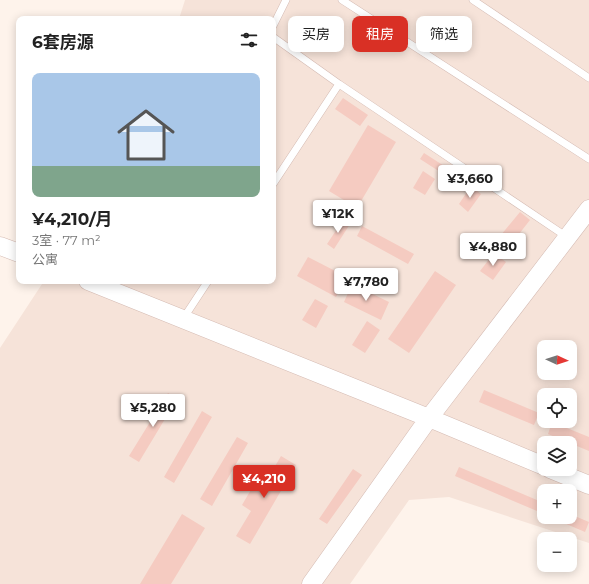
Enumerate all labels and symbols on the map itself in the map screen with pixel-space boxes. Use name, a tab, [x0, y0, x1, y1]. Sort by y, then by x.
pin: ¥3,660	[437, 165, 503, 199]
pin: ¥12K	[314, 200, 362, 234]
pin: ¥4,880	[460, 233, 526, 267]
pin: ¥7,780	[333, 268, 399, 302]
north arrow	[537, 340, 577, 380]
pin: ¥5,280	[120, 394, 186, 428]
pin: ¥4,210	[231, 465, 297, 499]

